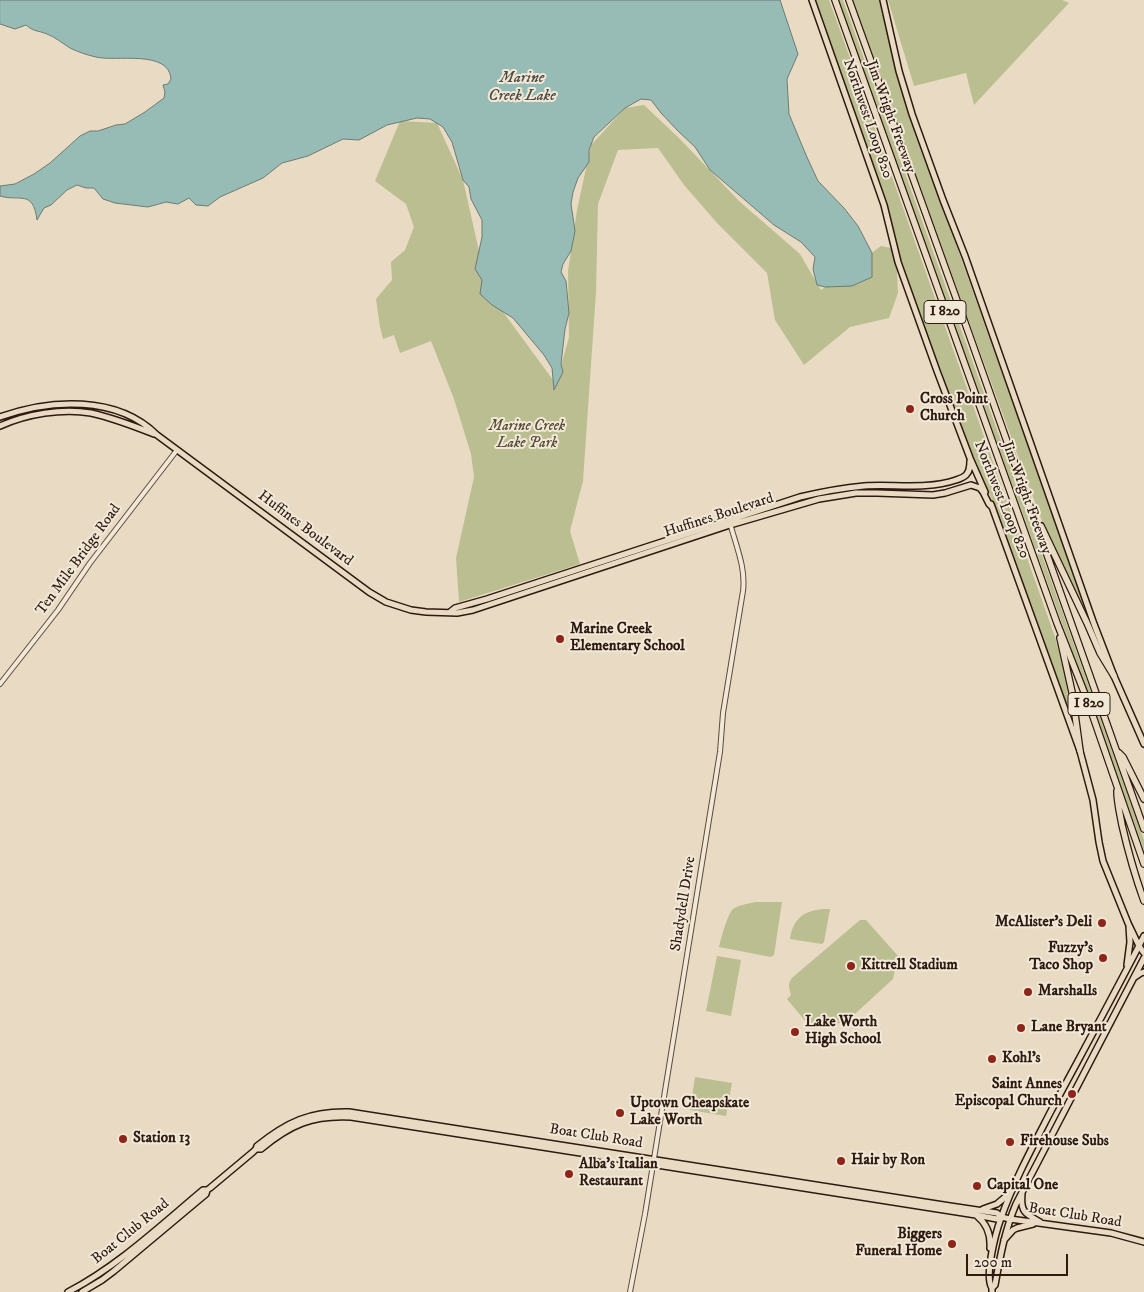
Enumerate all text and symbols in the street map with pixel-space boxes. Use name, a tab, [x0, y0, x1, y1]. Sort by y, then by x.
street label: Northwest Loop 820	[838, 57, 896, 181]
street label: Jim Wright Freeway	[861, 58, 919, 176]
water label: Marine Creek Lake	[488, 69, 556, 107]
road number: I 820	[924, 300, 966, 324]
place label: Cross Point Church	[920, 391, 988, 426]
marker: Cross Point Church	[904, 403, 916, 415]
park label: Marine Creek Lake Park	[489, 418, 565, 453]
street label: Northwest Loop 820	[969, 439, 1033, 561]
street label: Jim Wright Freeway	[997, 439, 1055, 557]
street label: Huffines Boulevard	[254, 487, 356, 571]
street label: Huffines Boulevard	[662, 490, 776, 542]
street label: Ten Mile Bridge Road	[33, 501, 125, 619]
place label: Marine Creek Elementary School	[570, 621, 685, 656]
marker: Marine Creek Elementary School	[554, 633, 566, 645]
road number: I 820	[1068, 692, 1110, 716]
street label: Shadydell Drive	[668, 855, 700, 953]
place label: McAlister's Deli	[995, 914, 1092, 932]
marker: McAlister's Deli	[1096, 917, 1108, 929]
place label: Fuzzy's Taco Shop	[1029, 940, 1093, 975]
marker: Fuzzy's Taco Shop	[1097, 952, 1109, 964]
place label: Kittrell Stadium	[861, 957, 958, 975]
marker: Kittrell Stadium	[845, 960, 857, 972]
place label: Marshalls	[1038, 983, 1097, 1001]
marker: Marshalls	[1022, 986, 1034, 998]
place label: Lake Worth High School	[805, 1014, 881, 1049]
place label: Lane Bryant	[1031, 1019, 1106, 1037]
marker: Lane Bryant	[1015, 1022, 1027, 1034]
marker: Lake Worth High School	[789, 1026, 801, 1038]
place label: Kohl's	[1002, 1050, 1041, 1068]
marker: Kohl's	[986, 1053, 998, 1065]
place label: Saint Annes Episcopal Church	[955, 1076, 1062, 1111]
marker: Saint Annes Episcopal Church	[1066, 1088, 1078, 1100]
place label: Uptown Cheapskate Lake Worth	[630, 1095, 749, 1130]
marker: Uptown Cheapskate Lake Worth	[614, 1107, 626, 1119]
street label: Boat Club Road	[548, 1121, 644, 1153]
place label: Station 13	[133, 1130, 190, 1148]
marker: Station 13	[117, 1133, 129, 1145]
place label: Firehouse Subs	[1020, 1133, 1109, 1151]
marker: Firehouse Subs	[1004, 1136, 1016, 1148]
place label: Hair by Ron	[851, 1152, 925, 1170]
marker: Hair by Ron	[835, 1155, 847, 1167]
place label: Alba's Italian Restaurant	[579, 1156, 658, 1191]
marker: Alba's Italian Restaurant	[563, 1168, 575, 1180]
place label: Capital One	[987, 1177, 1058, 1195]
marker: Capital One	[971, 1180, 983, 1192]
street label: Boat Club Road	[89, 1195, 173, 1269]
street label: Boat Club Road	[1027, 1200, 1123, 1232]
place label: Biggers Funeral Home	[855, 1226, 942, 1261]
marker: Biggers Funeral Home	[946, 1238, 958, 1250]
scale bar	[969, 1244, 1072, 1276]
text: 200 m	[974, 1253, 1012, 1272]

